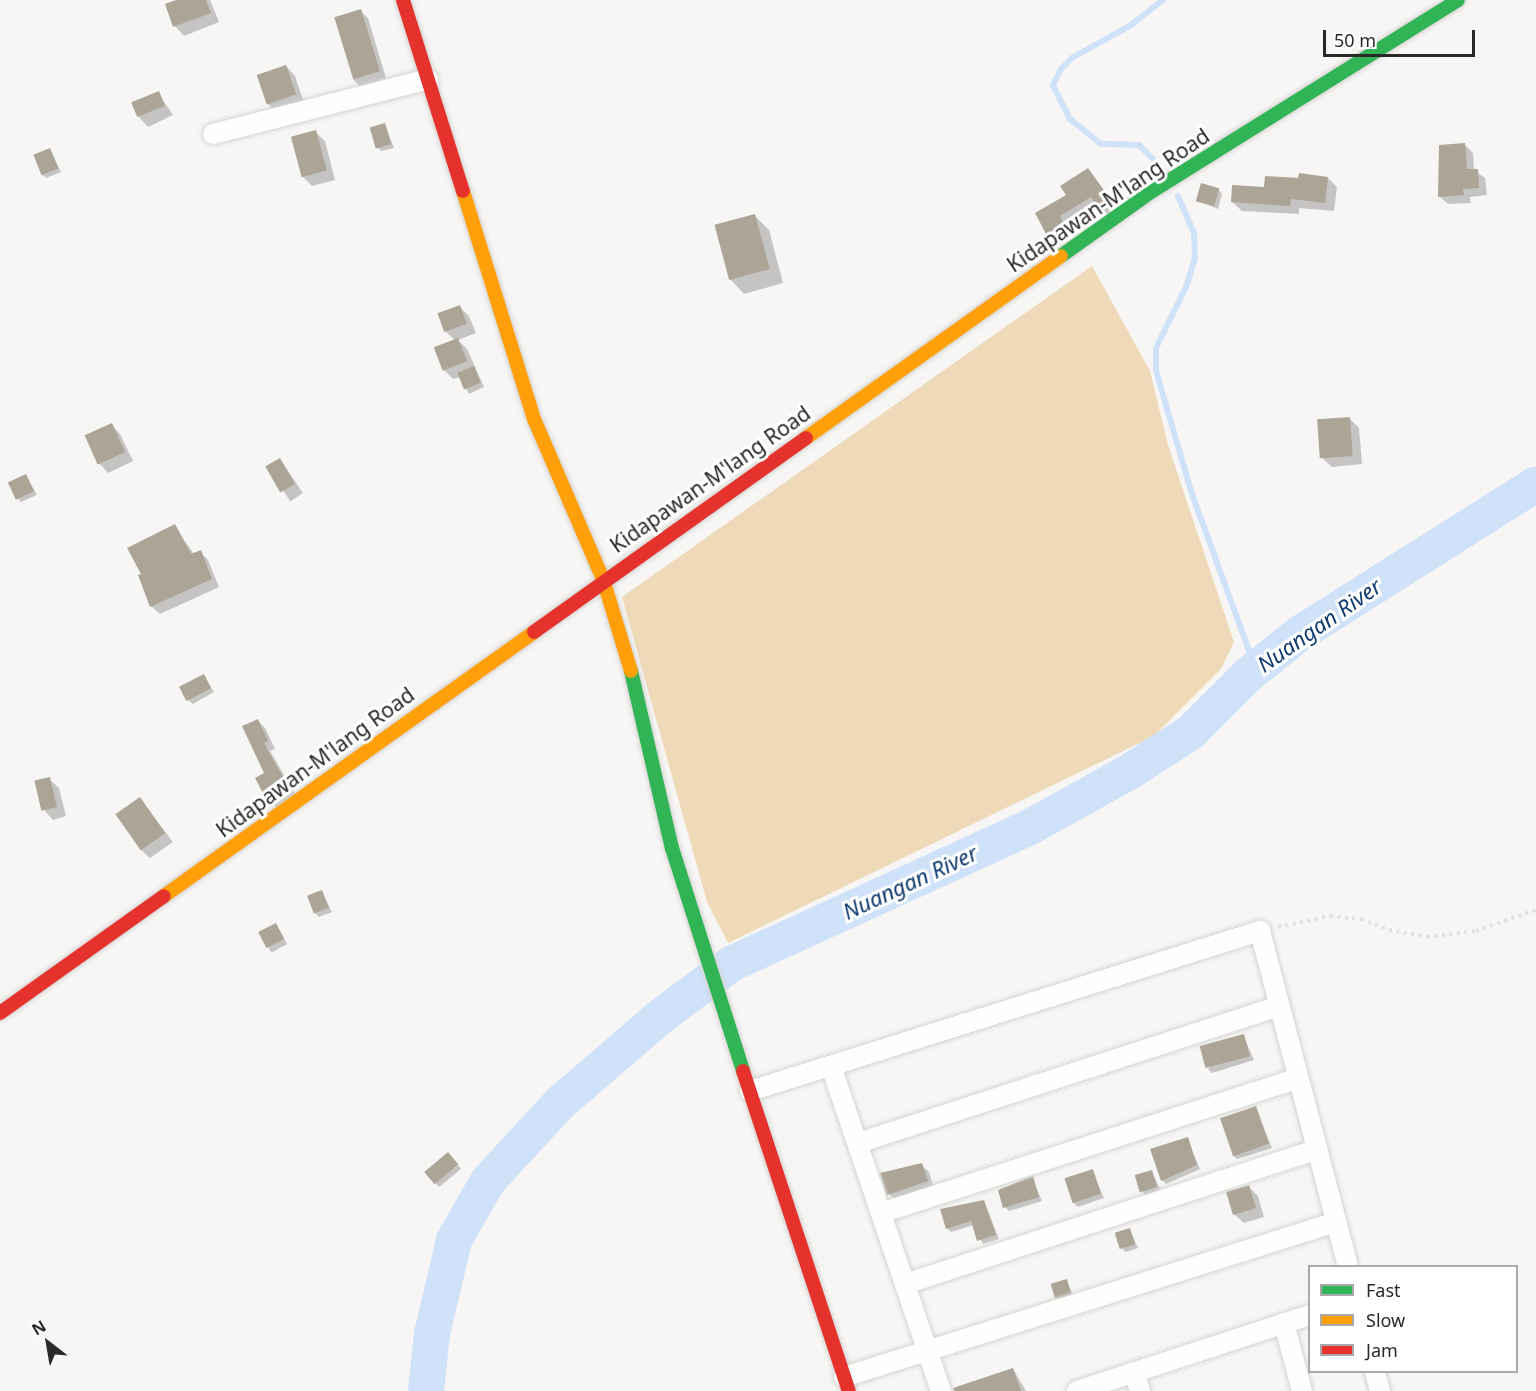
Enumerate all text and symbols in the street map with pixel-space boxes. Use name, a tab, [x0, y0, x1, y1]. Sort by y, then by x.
scale bar	[1326, 18, 1478, 56]
text: 50 m	[1334, 28, 1376, 52]
street label: Kidapawan-M'lang Road	[1002, 123, 1214, 277]
street label: Kidapawan-M'lang Road	[605, 400, 815, 558]
water label: Nuangan River	[1252, 572, 1386, 678]
street label: Kidapawan-M'lang Road	[211, 682, 419, 842]
water label: Nuangan River	[838, 839, 982, 925]
legend	[1308, 1265, 1518, 1373]
text: Fast	[1366, 1278, 1401, 1302]
text: Slow	[1366, 1308, 1405, 1332]
north arrow	[18, 1313, 78, 1373]
text: N	[27, 1315, 50, 1340]
text: Jam	[1366, 1338, 1398, 1362]

